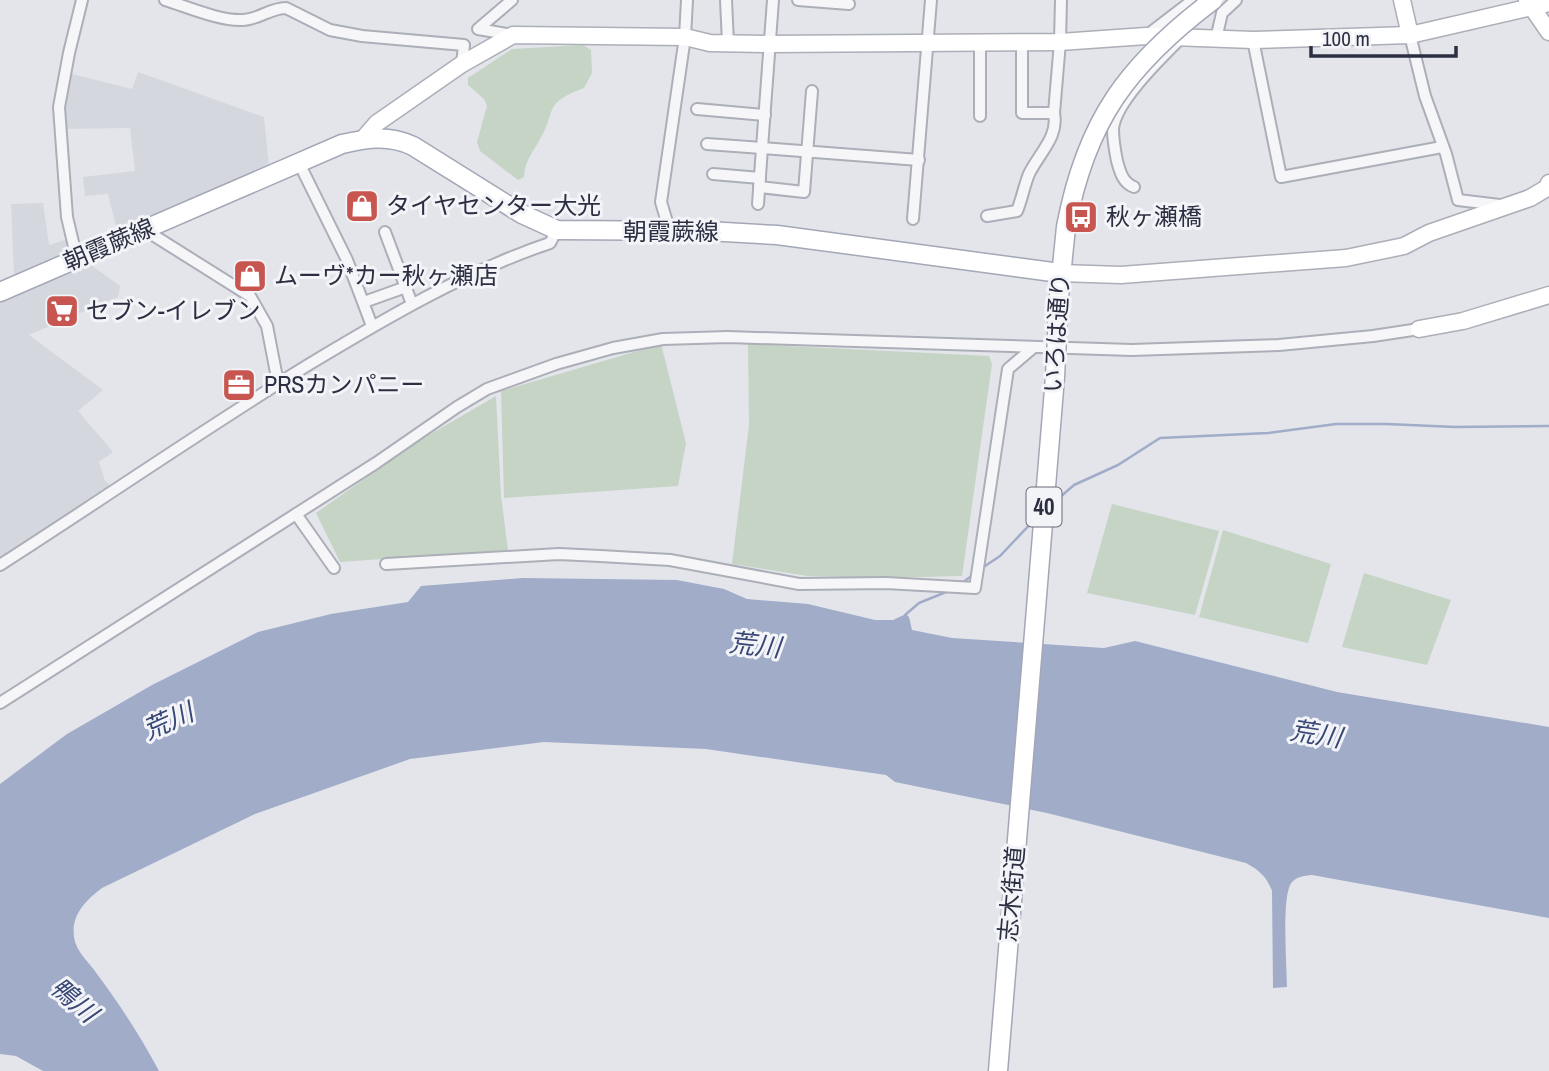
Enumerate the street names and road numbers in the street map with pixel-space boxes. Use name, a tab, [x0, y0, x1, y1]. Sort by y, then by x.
street label: 朝霞蕨線	[58, 211, 159, 278]
street label: 朝霞蕨線	[623, 215, 719, 247]
street label: いろは通り	[1036, 272, 1076, 394]
road number: 40	[1026, 488, 1062, 526]
street label: 志木街道	[991, 845, 1031, 943]

